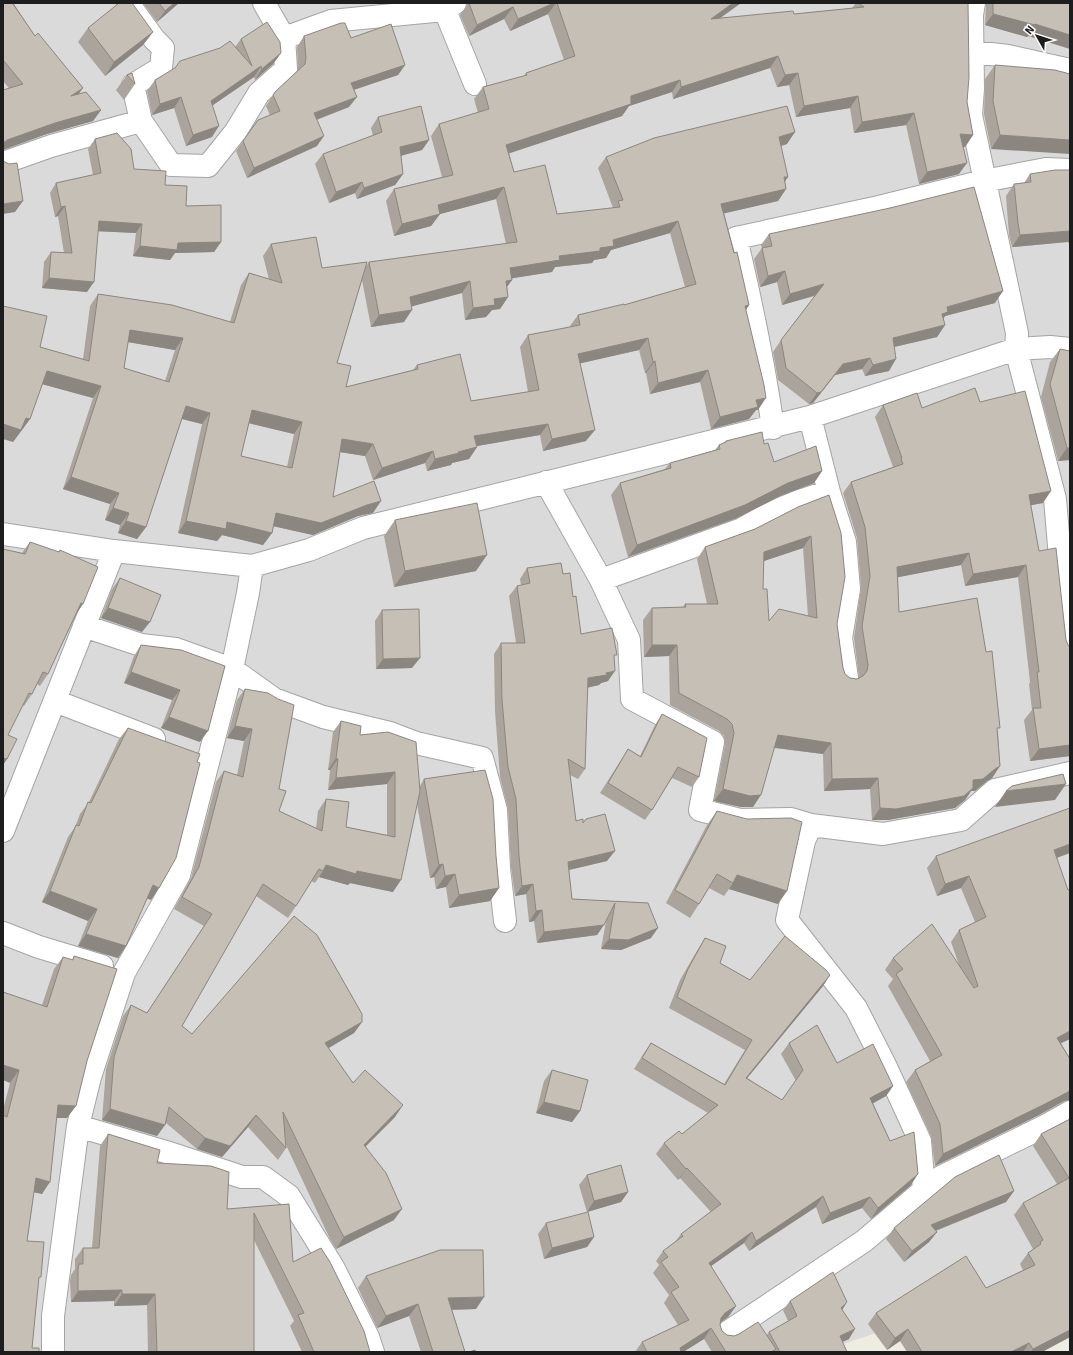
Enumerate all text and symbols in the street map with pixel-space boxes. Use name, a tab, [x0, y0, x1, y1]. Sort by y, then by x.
north arrow	[1017, 16, 1057, 56]
text: N	[1022, 23, 1037, 37]

